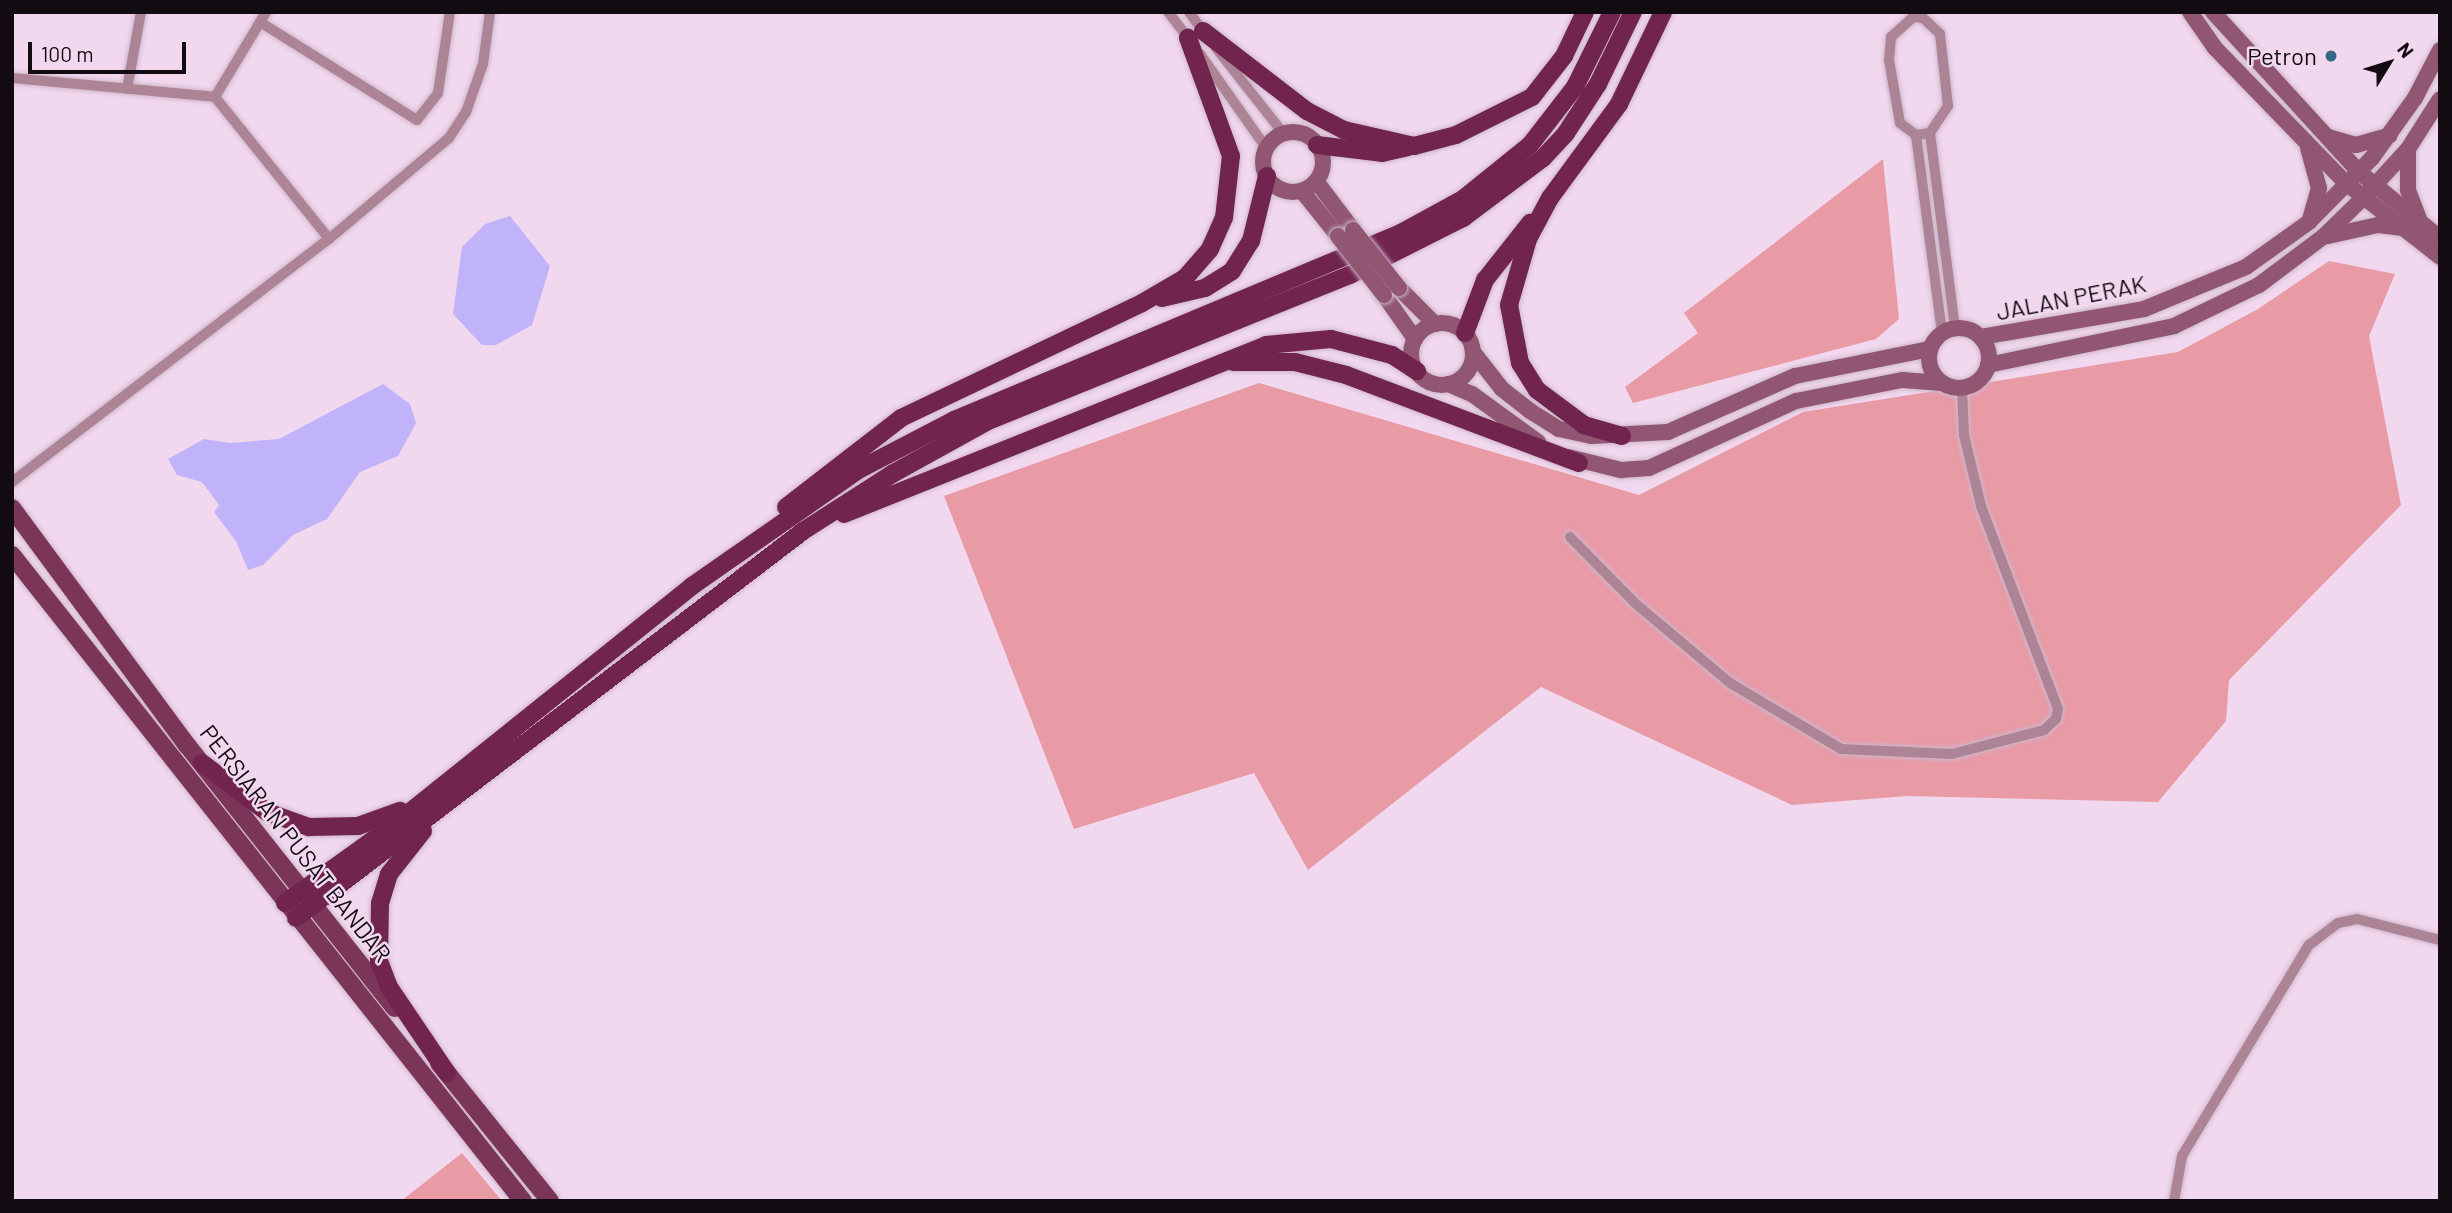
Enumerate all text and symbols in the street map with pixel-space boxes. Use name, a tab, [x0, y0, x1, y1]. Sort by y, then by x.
scale bar	[32, 28, 189, 72]
north arrow	[2354, 28, 2424, 98]
text: N	[2393, 38, 2419, 62]
text: 100 m	[41, 41, 94, 66]
place label: Petron	[2247, 42, 2317, 70]
marker: Petron	[2323, 48, 2339, 64]
street label: JALAN PERAK	[1994, 268, 2148, 326]
street label: PERSIARAN PUSAT BANDAR	[194, 719, 398, 967]

